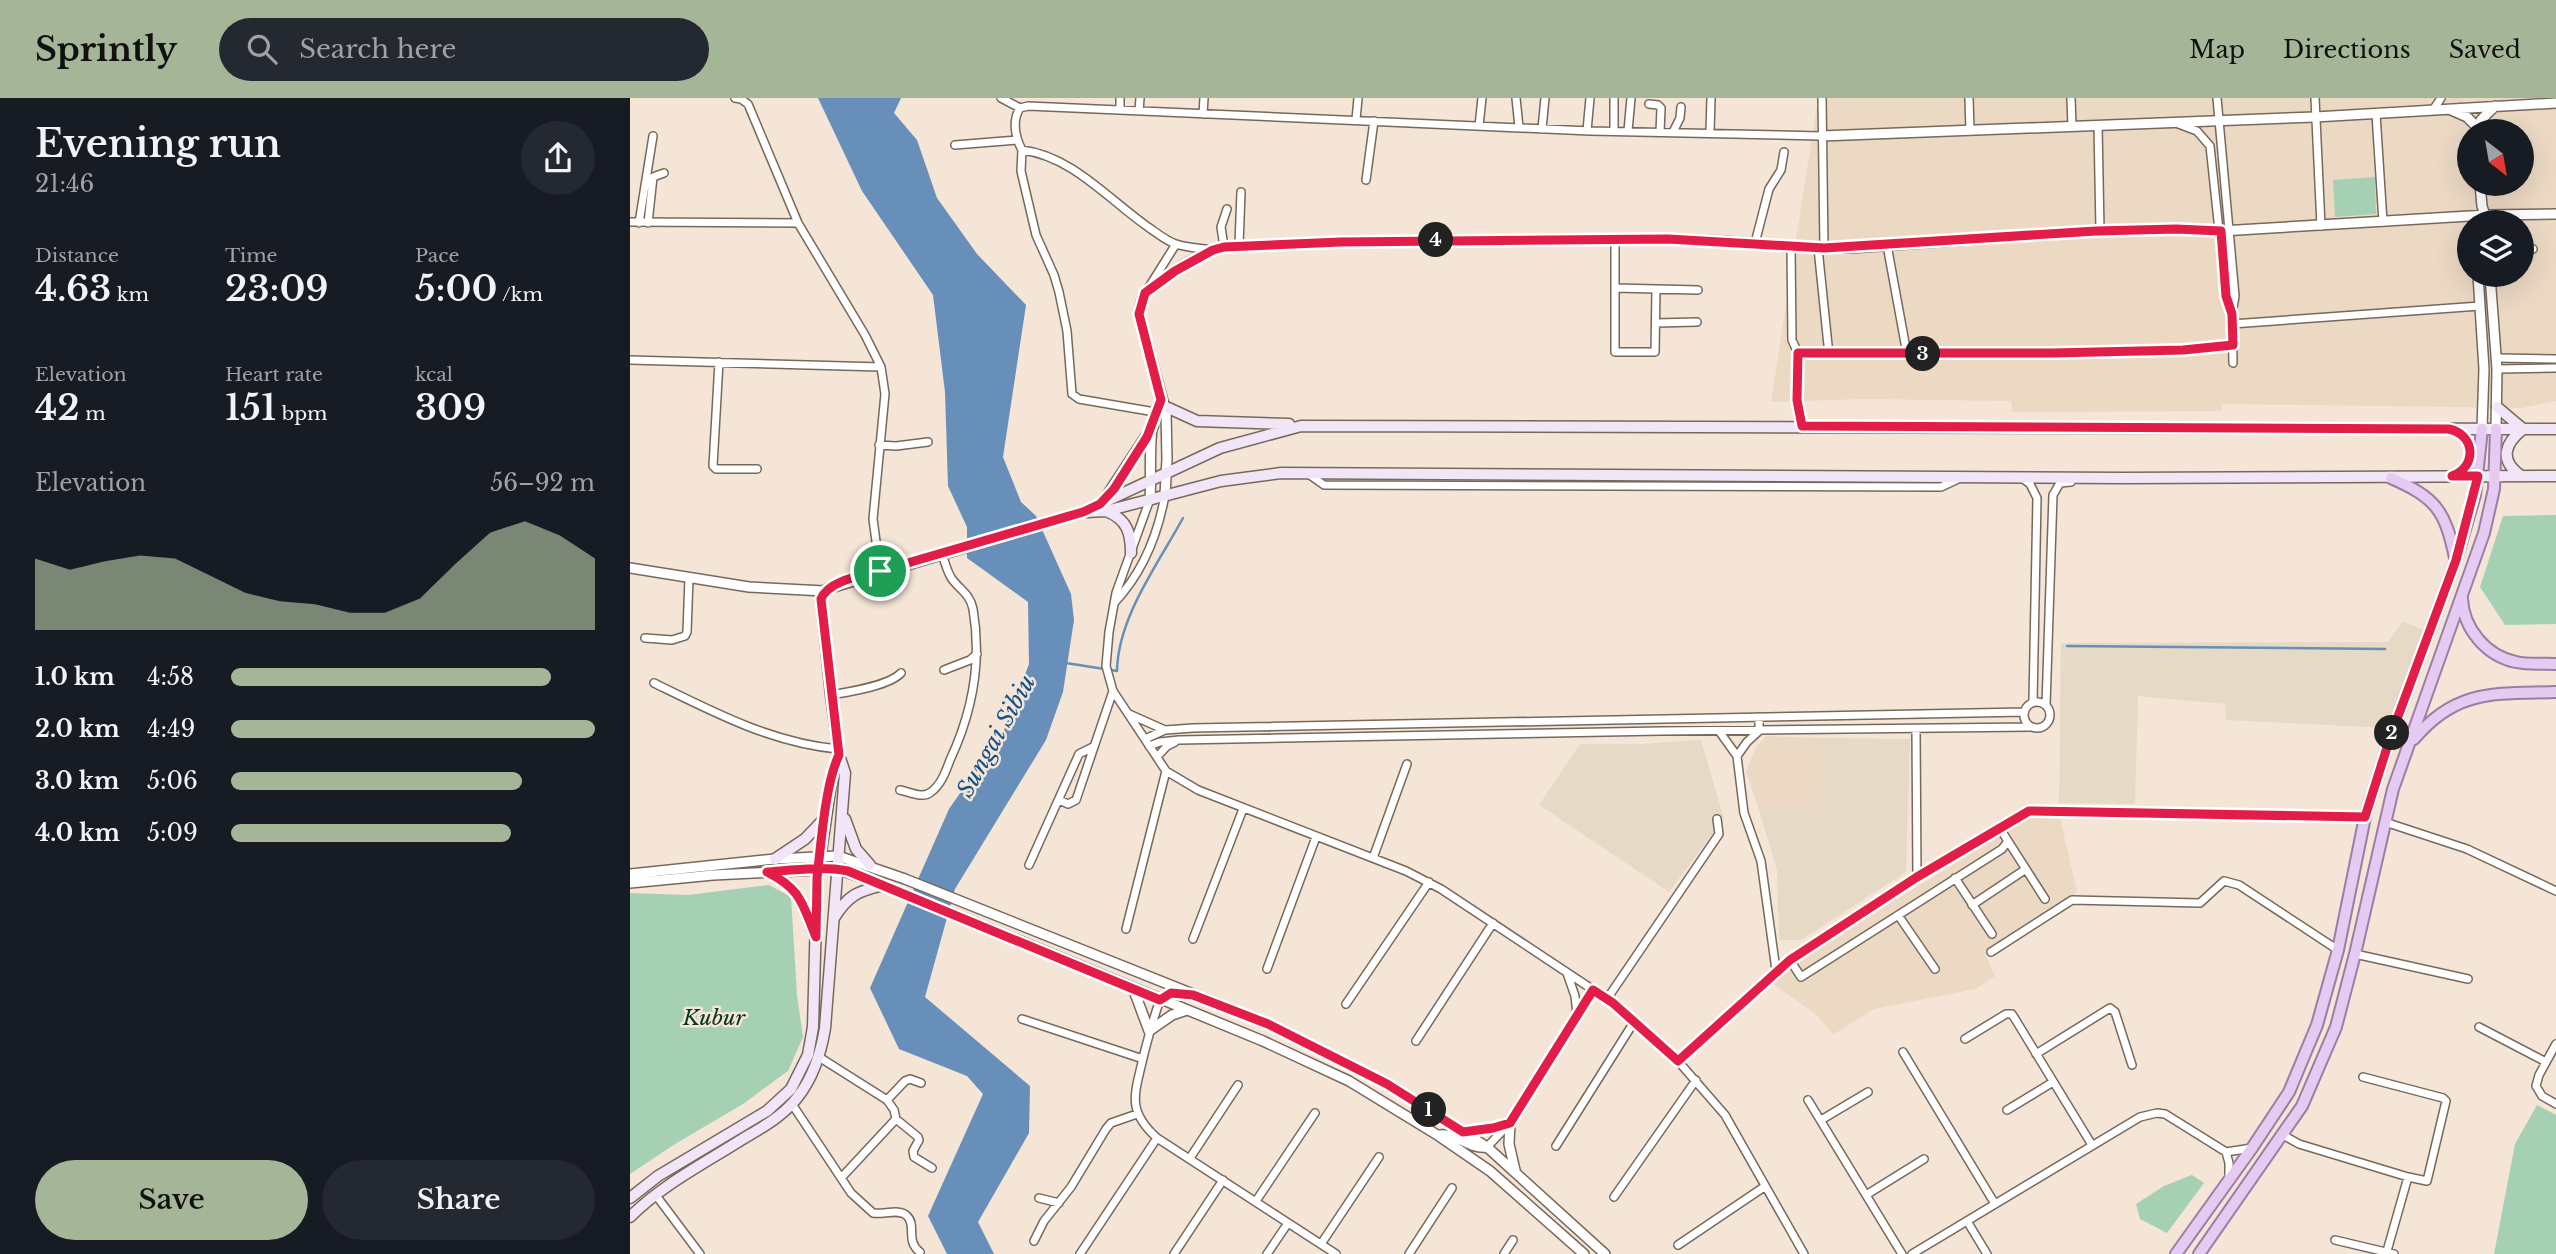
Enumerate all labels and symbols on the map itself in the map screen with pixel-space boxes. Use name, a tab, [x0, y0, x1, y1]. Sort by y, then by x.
north arrow	[2457, 119, 2534, 196]
pin: 4	[1418, 222, 1454, 258]
pin: 3	[1906, 336, 1940, 372]
pin	[850, 541, 910, 601]
water label: Sungai Sibiu	[951, 670, 1041, 802]
pin: 2	[2374, 716, 2410, 750]
park label: Kubur	[682, 1005, 746, 1031]
pin: 1	[1412, 1093, 1446, 1128]

